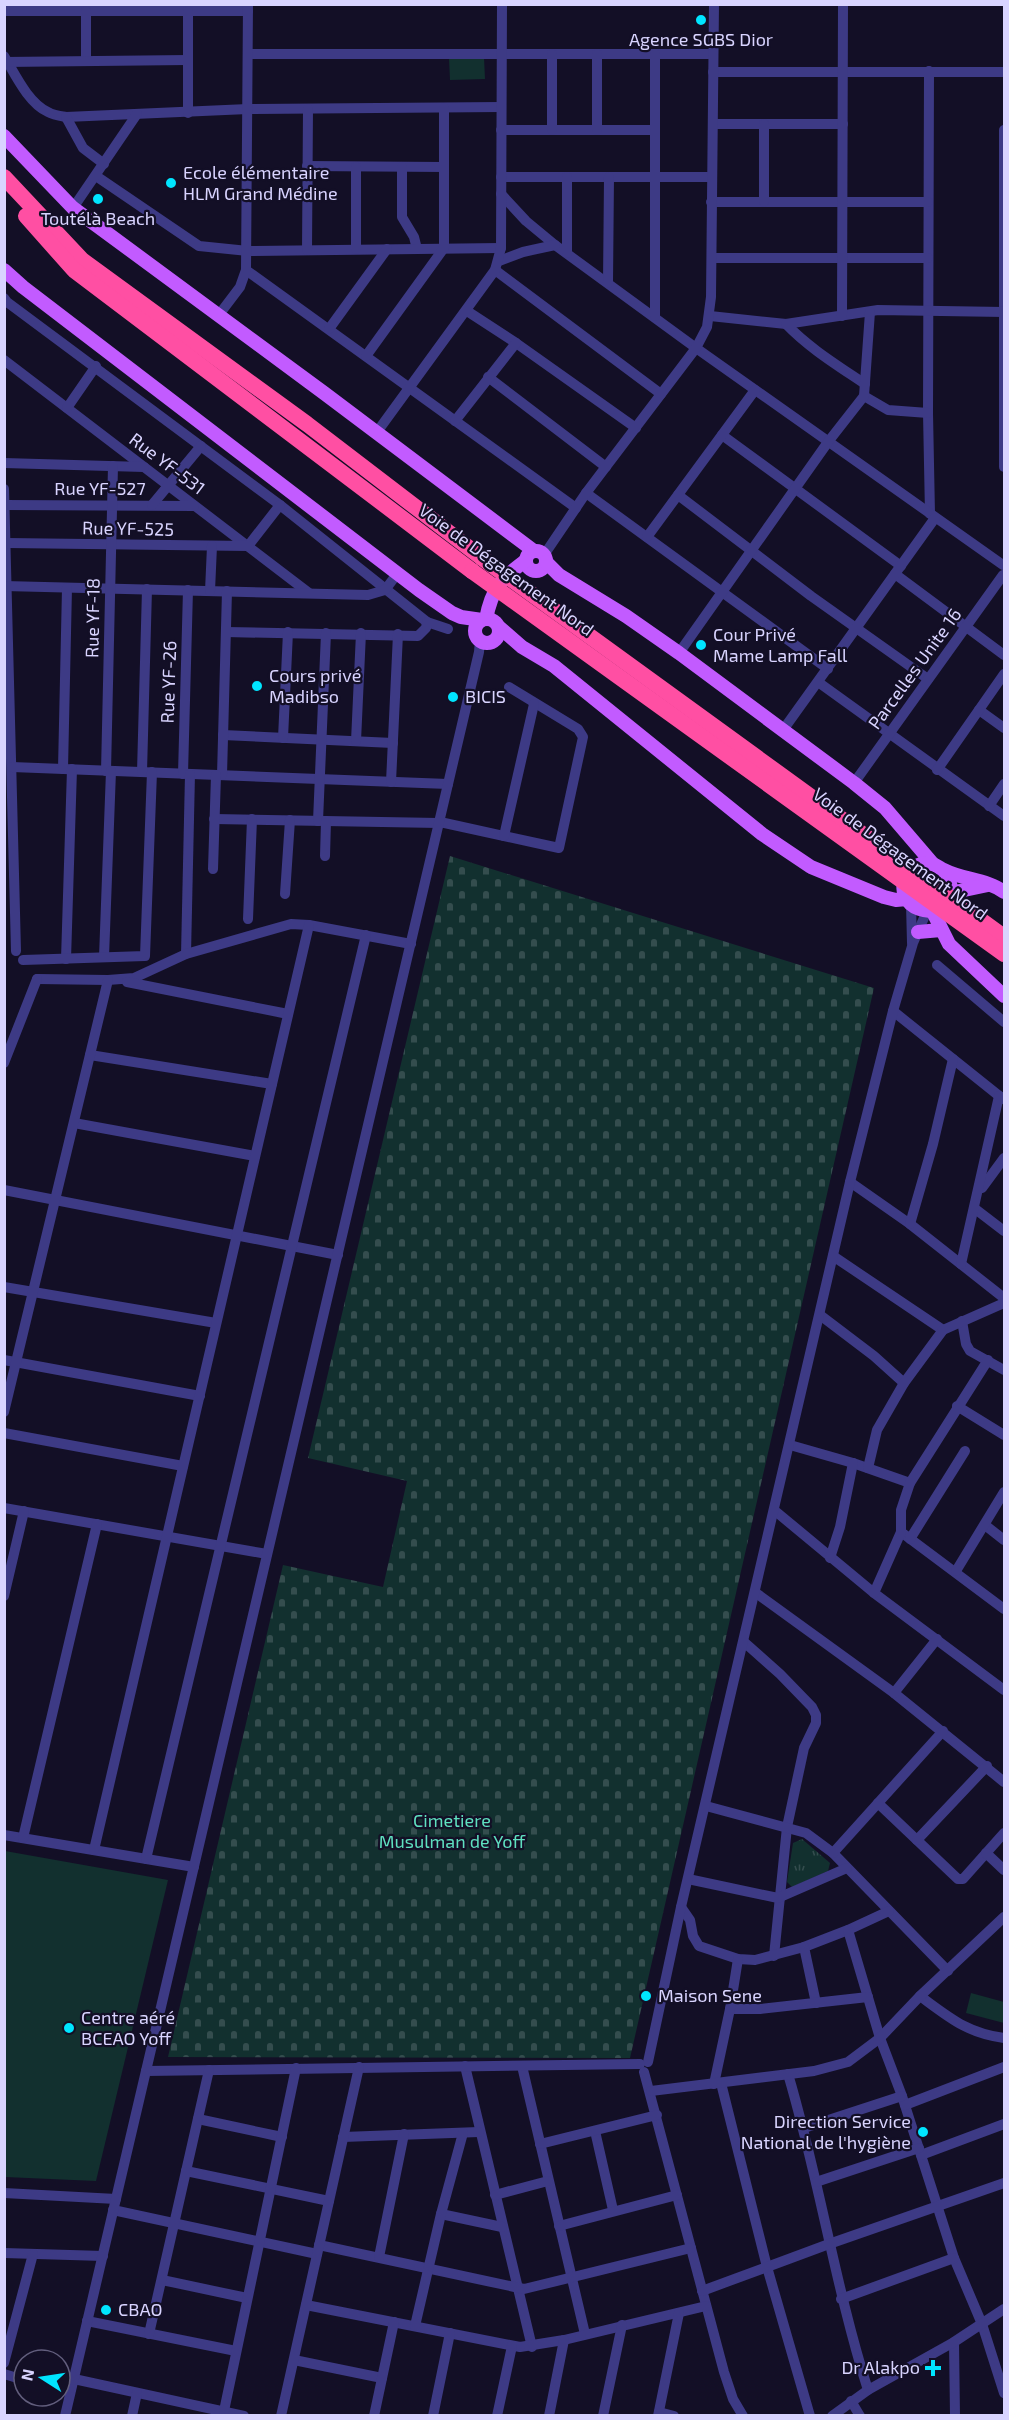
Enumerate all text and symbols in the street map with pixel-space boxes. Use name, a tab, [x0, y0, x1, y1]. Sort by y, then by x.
marker: Agence SGBS Dior	[694, 13, 708, 27]
place label: Agence SGBS Dior	[629, 28, 773, 50]
place label: Ecole élémentaire HLM Grand Médine	[183, 161, 338, 204]
marker: Ecole élémentaire HLM Grand Médine	[164, 176, 178, 190]
marker: Toutélà Beach	[91, 192, 105, 206]
place label: Toutélà Beach	[41, 207, 155, 229]
street label: Rue YF-531	[125, 428, 210, 499]
street label: Rue YF-527	[54, 477, 146, 499]
street label: Voie de Dégagement Nord	[415, 498, 598, 640]
street label: Rue YF-525	[82, 516, 174, 540]
street label: Rue YF-18	[80, 578, 104, 658]
street label: Parcelles Unite 16	[863, 604, 965, 733]
place label: Cour Privé Mame Lamp Fall	[713, 623, 848, 666]
marker: Cour Privé Mame Lamp Fall	[694, 638, 708, 652]
street label: Rue YF-26	[156, 640, 180, 724]
place label: Cours privé Madibso	[269, 664, 361, 707]
marker: Cours privé Madibso	[250, 679, 264, 693]
place label: BICIS	[465, 685, 506, 707]
marker: BICIS	[446, 690, 460, 704]
street label: Voie de Dégagement Nord	[809, 782, 992, 924]
park label: Cimetiere Musulman de Yoff	[379, 1809, 526, 1852]
place label: Maison Sene	[658, 1984, 762, 2006]
marker: Maison Sene	[639, 1989, 653, 2003]
place label: Centre aéré BCEAO Yoff	[81, 2006, 175, 2049]
marker: Centre aéré BCEAO Yoff	[62, 2021, 76, 2035]
place label: Direction Service National de l'hygiène	[741, 2110, 911, 2153]
marker: Direction Service National de l'hygiène	[916, 2125, 930, 2139]
place label: CBAO	[118, 2298, 163, 2320]
marker: CBAO	[99, 2303, 113, 2317]
north arrow	[12, 2348, 72, 2408]
place label: Dr Alakpo	[841, 2356, 920, 2378]
marker: Dr Alakpo	[924, 2359, 942, 2377]
text: N	[16, 2367, 37, 2382]

